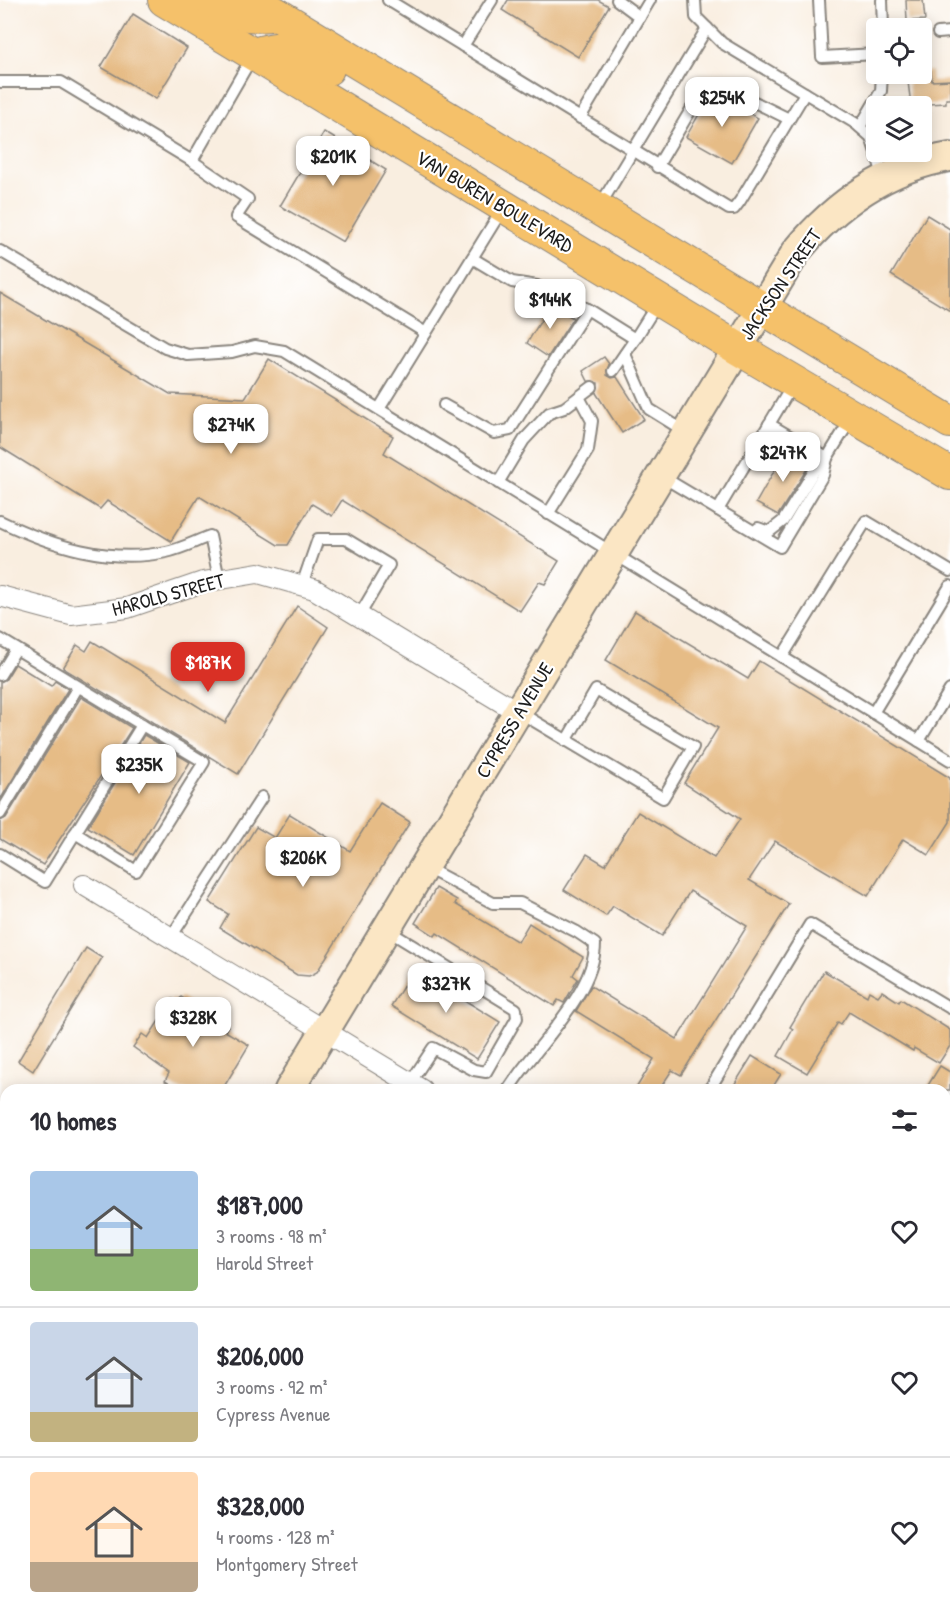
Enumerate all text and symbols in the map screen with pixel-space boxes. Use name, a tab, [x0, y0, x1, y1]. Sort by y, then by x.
map controls	[866, 18, 932, 162]
button: locate	[866, 18, 932, 84]
pin: $254K	[680, 77, 764, 128]
text: $254K	[699, 83, 745, 110]
button: layers	[866, 96, 932, 162]
pin: $201K	[291, 136, 375, 187]
text: $201K	[310, 142, 356, 169]
street label: VAN BUREN BOULEVARD	[411, 143, 579, 259]
street label: JACKSON STREET	[733, 223, 828, 345]
pin: $144K	[508, 279, 592, 330]
text: $144K	[529, 285, 571, 312]
pin: $274K	[189, 404, 273, 455]
text: $274K	[207, 410, 255, 437]
pin: $247K	[741, 432, 825, 483]
text: $247K	[759, 438, 807, 465]
street label: HAROLD STREET	[109, 566, 228, 622]
pin: $187K	[166, 642, 250, 693]
text: $187K	[185, 648, 231, 675]
street label: CYPRESS AVENUE	[469, 657, 559, 783]
pin: $235K	[97, 744, 181, 795]
text: $235K	[115, 750, 163, 777]
pin: $206K	[261, 837, 345, 888]
text: $206K	[280, 843, 326, 870]
pin: $327K	[404, 963, 488, 1014]
text: $327K	[422, 969, 470, 996]
pin: $328K	[151, 997, 235, 1048]
text: $328K	[169, 1003, 217, 1030]
text: 10 homes	[30, 1103, 117, 1138]
icon: filters	[888, 1104, 921, 1137]
text: $187,000	[216, 1187, 303, 1222]
icon: home	[78, 1195, 150, 1267]
icon: heart	[888, 1215, 921, 1248]
text: 3 rooms · 98 m²	[216, 1222, 327, 1249]
text: Harold Street	[216, 1249, 313, 1276]
text: $206,000	[216, 1338, 304, 1373]
icon: home	[78, 1346, 150, 1418]
icon: heart	[888, 1366, 921, 1399]
text: 3 rooms · 92 m²	[216, 1373, 327, 1400]
text: Cypress Avenue	[216, 1400, 330, 1427]
text: $328,000	[216, 1488, 304, 1523]
icon: home	[78, 1496, 150, 1568]
icon: heart	[888, 1516, 921, 1549]
text: 4 rooms · 128 m²	[216, 1523, 335, 1550]
text: Montgomery Street	[216, 1550, 358, 1577]

